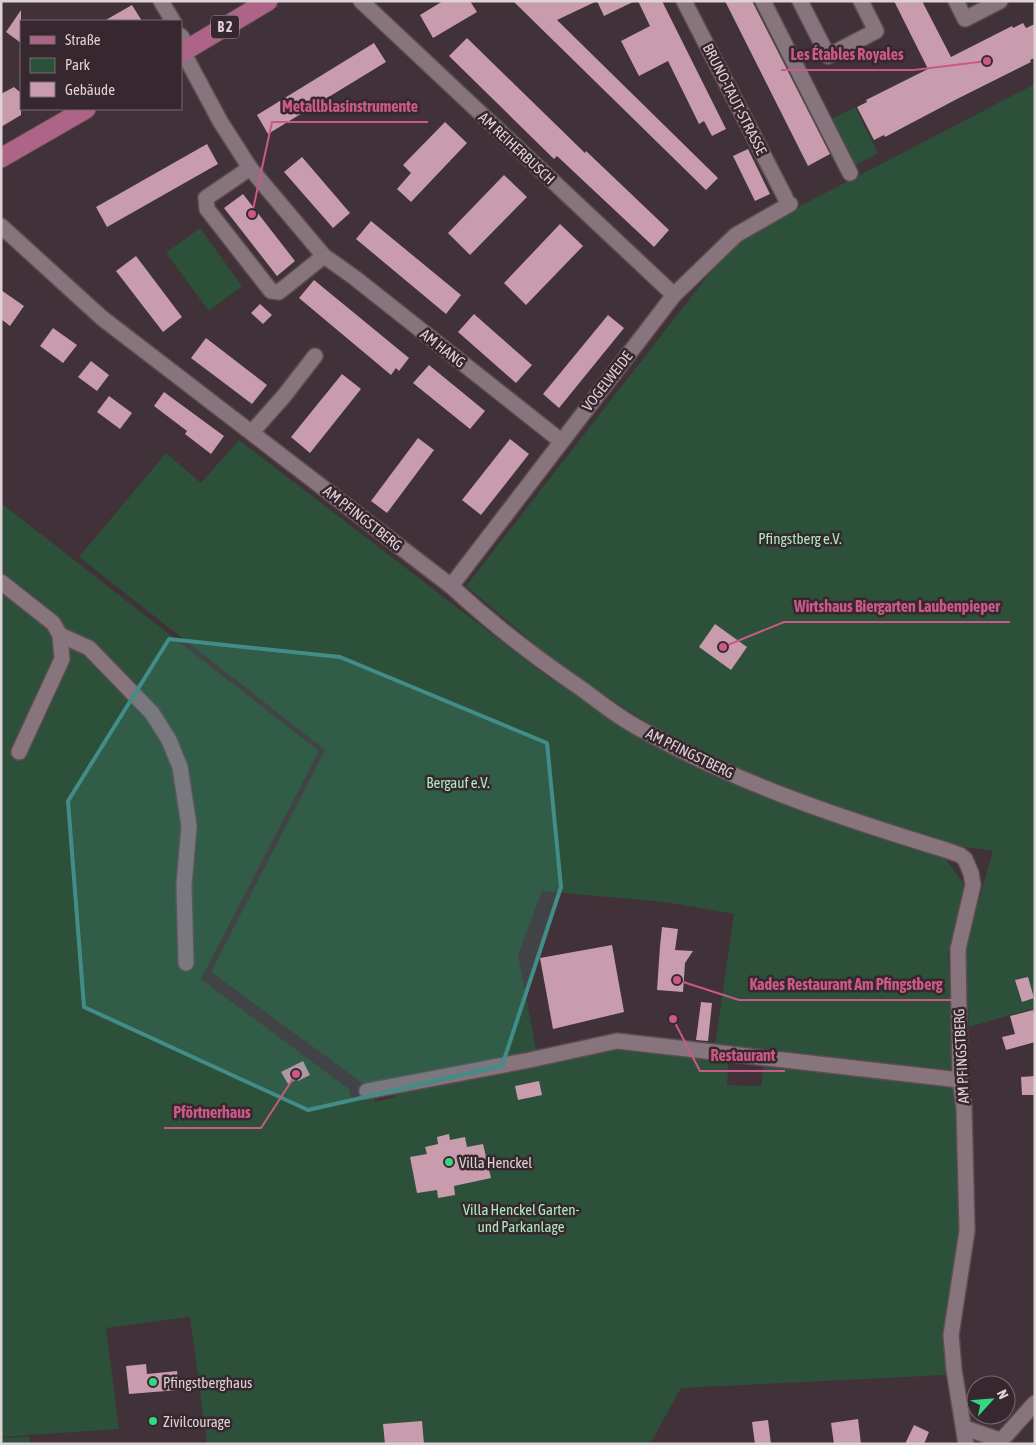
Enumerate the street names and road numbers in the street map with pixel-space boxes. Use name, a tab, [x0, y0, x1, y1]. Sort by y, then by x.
road number: B 2	[211, 16, 239, 38]
street label: BRUNO-TAUT-STRASSE	[700, 41, 771, 158]
street label: AM REIHERBUSCH	[476, 109, 558, 187]
street label: AM HANG	[417, 325, 469, 371]
street label: VOGELWEIDE	[578, 347, 636, 414]
street label: AM PFINGSTBERG	[320, 482, 406, 554]
street label: AM PFINGSTBERG	[644, 724, 737, 782]
street label: AM PFINGSTBERG	[950, 1008, 972, 1104]

